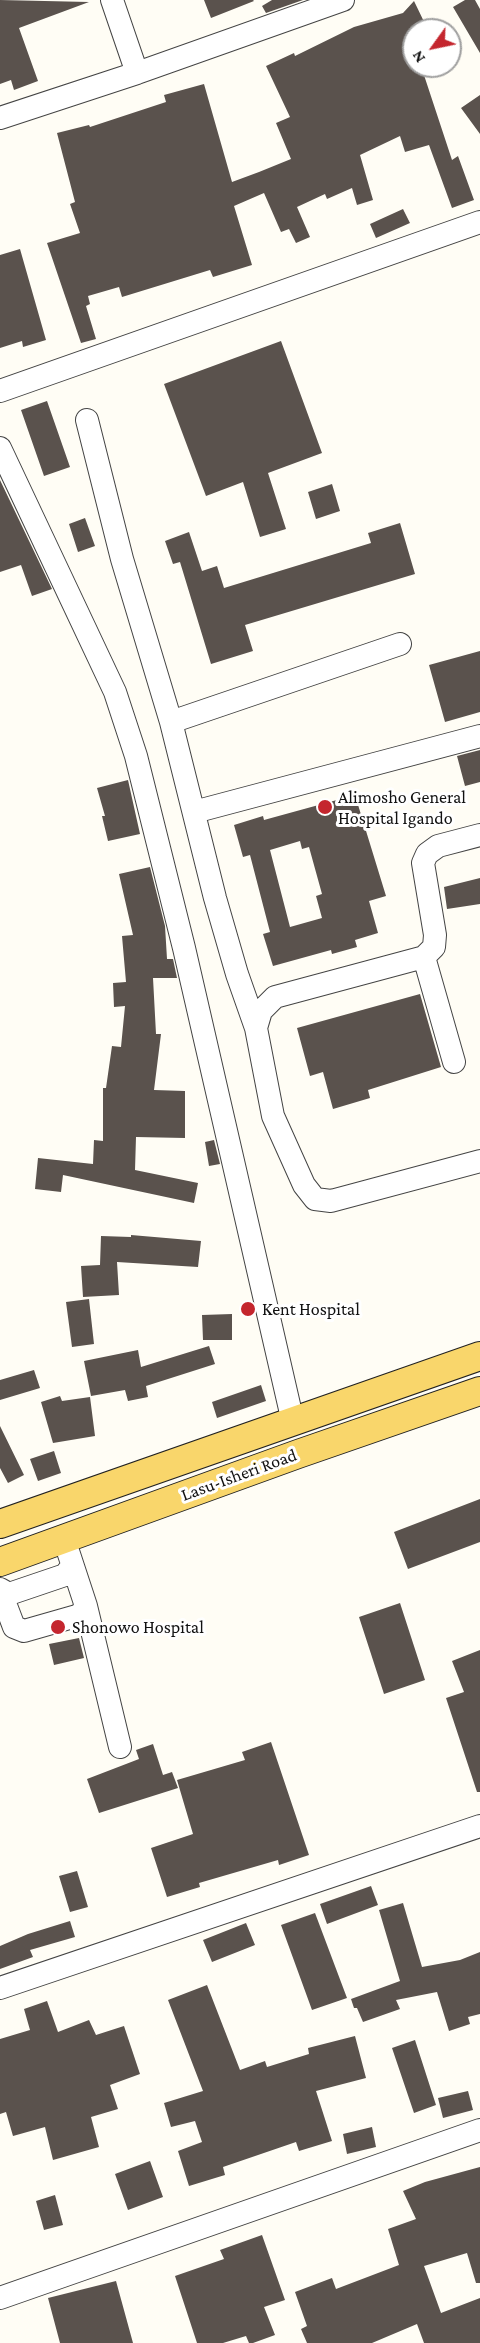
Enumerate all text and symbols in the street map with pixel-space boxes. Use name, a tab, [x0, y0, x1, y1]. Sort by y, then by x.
north arrow	[402, 18, 462, 78]
text: N	[408, 48, 428, 66]
place label: Alimosho General Hospital Igando	[338, 786, 466, 828]
marker: Alimosho General Hospital Igando	[316, 798, 334, 816]
place label: Kent Hospital	[262, 1298, 360, 1320]
marker: Kent Hospital	[239, 1300, 257, 1318]
street label: Lasu-Isheri Road	[178, 1444, 300, 1506]
place label: Shonowo Hospital	[72, 1616, 204, 1638]
marker: Shonowo Hospital	[49, 1618, 67, 1636]

